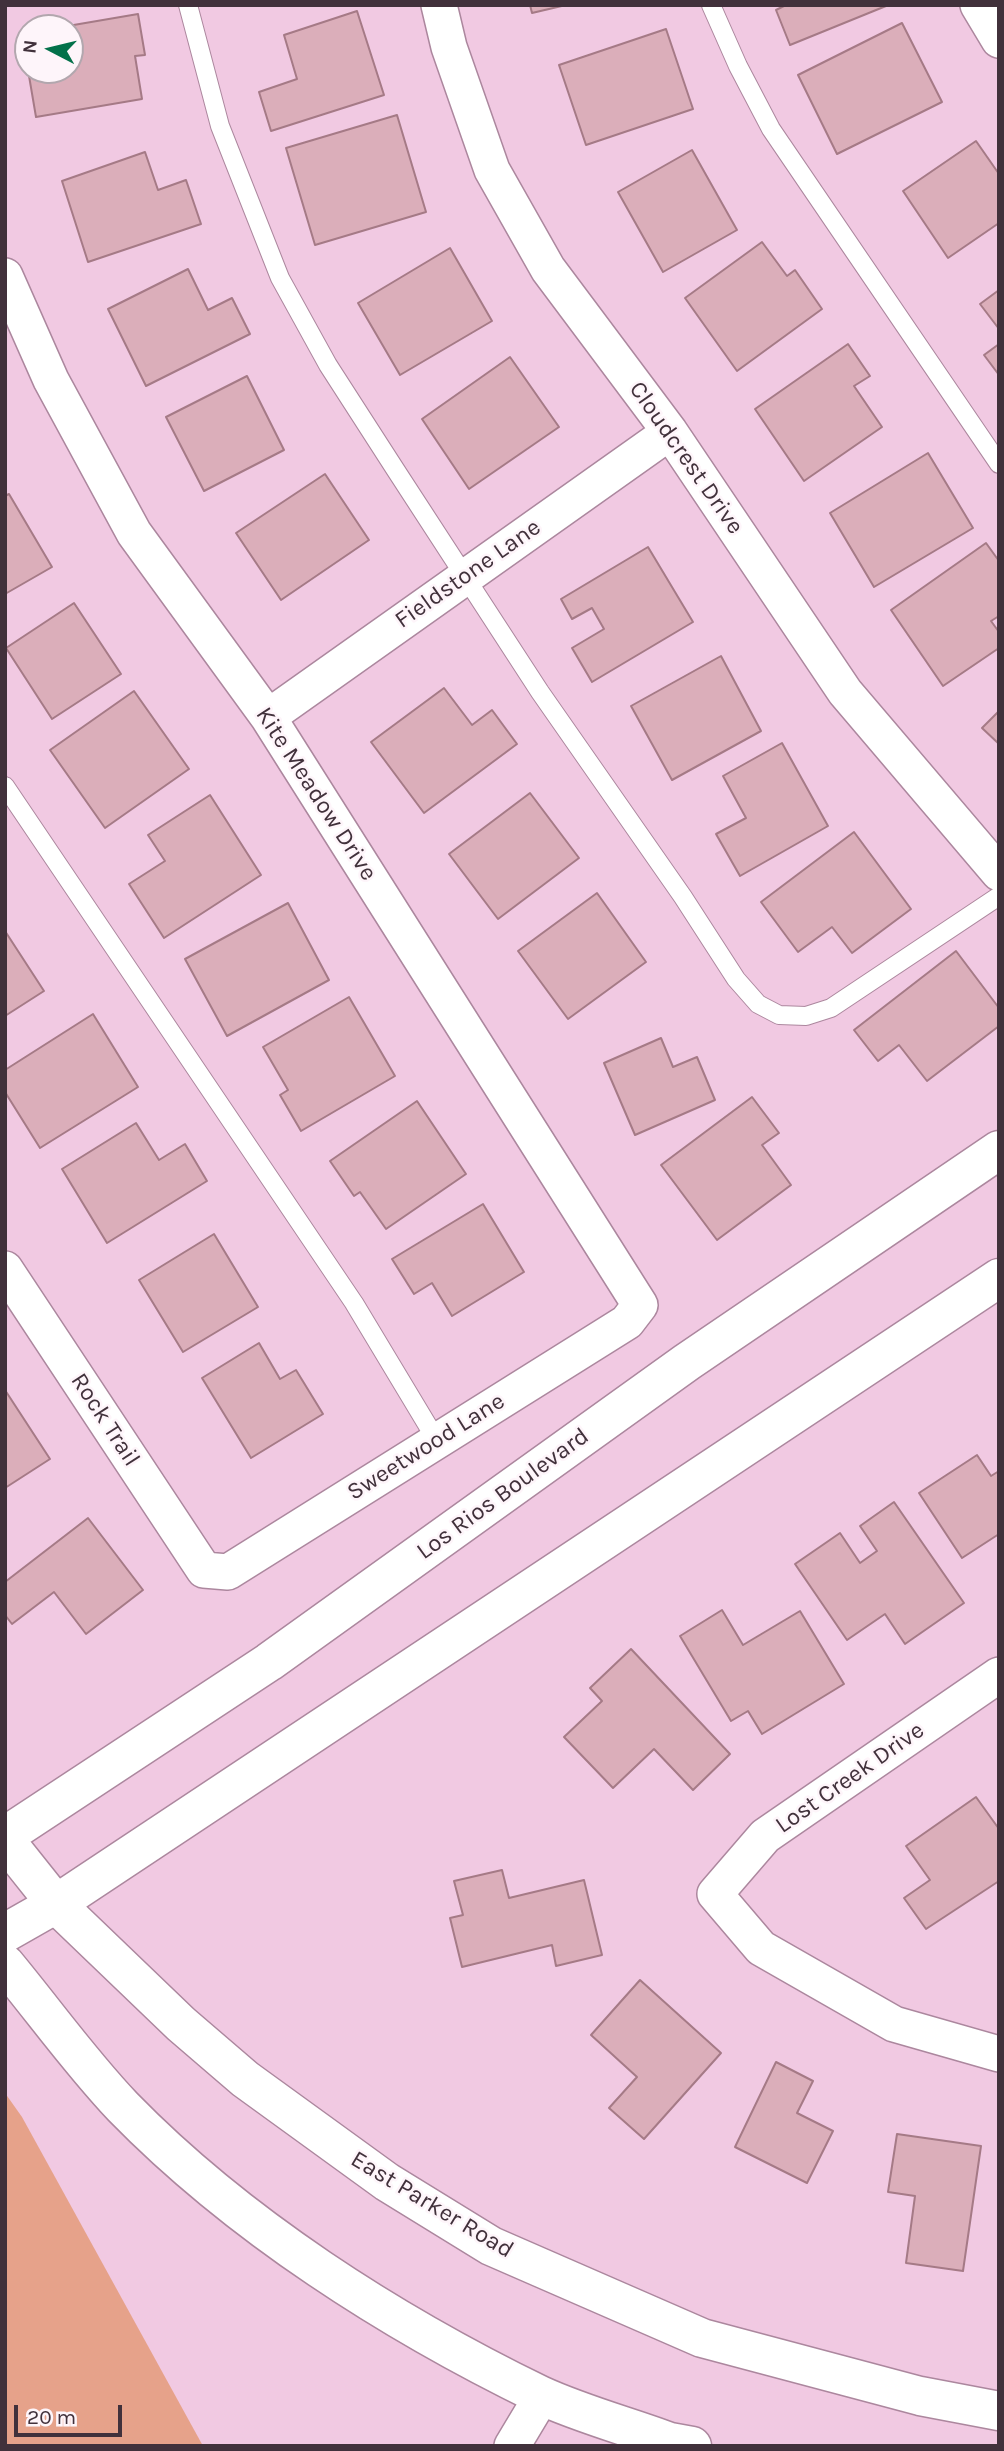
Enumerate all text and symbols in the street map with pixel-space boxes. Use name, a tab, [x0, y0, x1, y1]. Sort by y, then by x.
north arrow	[14, 14, 84, 84]
text: N	[18, 39, 42, 55]
street label: Cloudcrest Drive	[623, 376, 749, 540]
street label: Fieldstone Lane	[390, 513, 546, 635]
street label: Kite Meadow Drive	[249, 702, 383, 886]
street label: Rock Trail	[64, 1368, 146, 1472]
street label: Sweetwood Lane	[342, 1387, 510, 1507]
street label: Los Rios Boulevard	[411, 1422, 595, 1566]
street label: Lost Creek Drive	[770, 1716, 930, 1840]
street label: East Parker Road	[345, 2145, 519, 2265]
scale bar	[18, 2392, 126, 2436]
text: 20 m	[27, 2405, 76, 2429]

